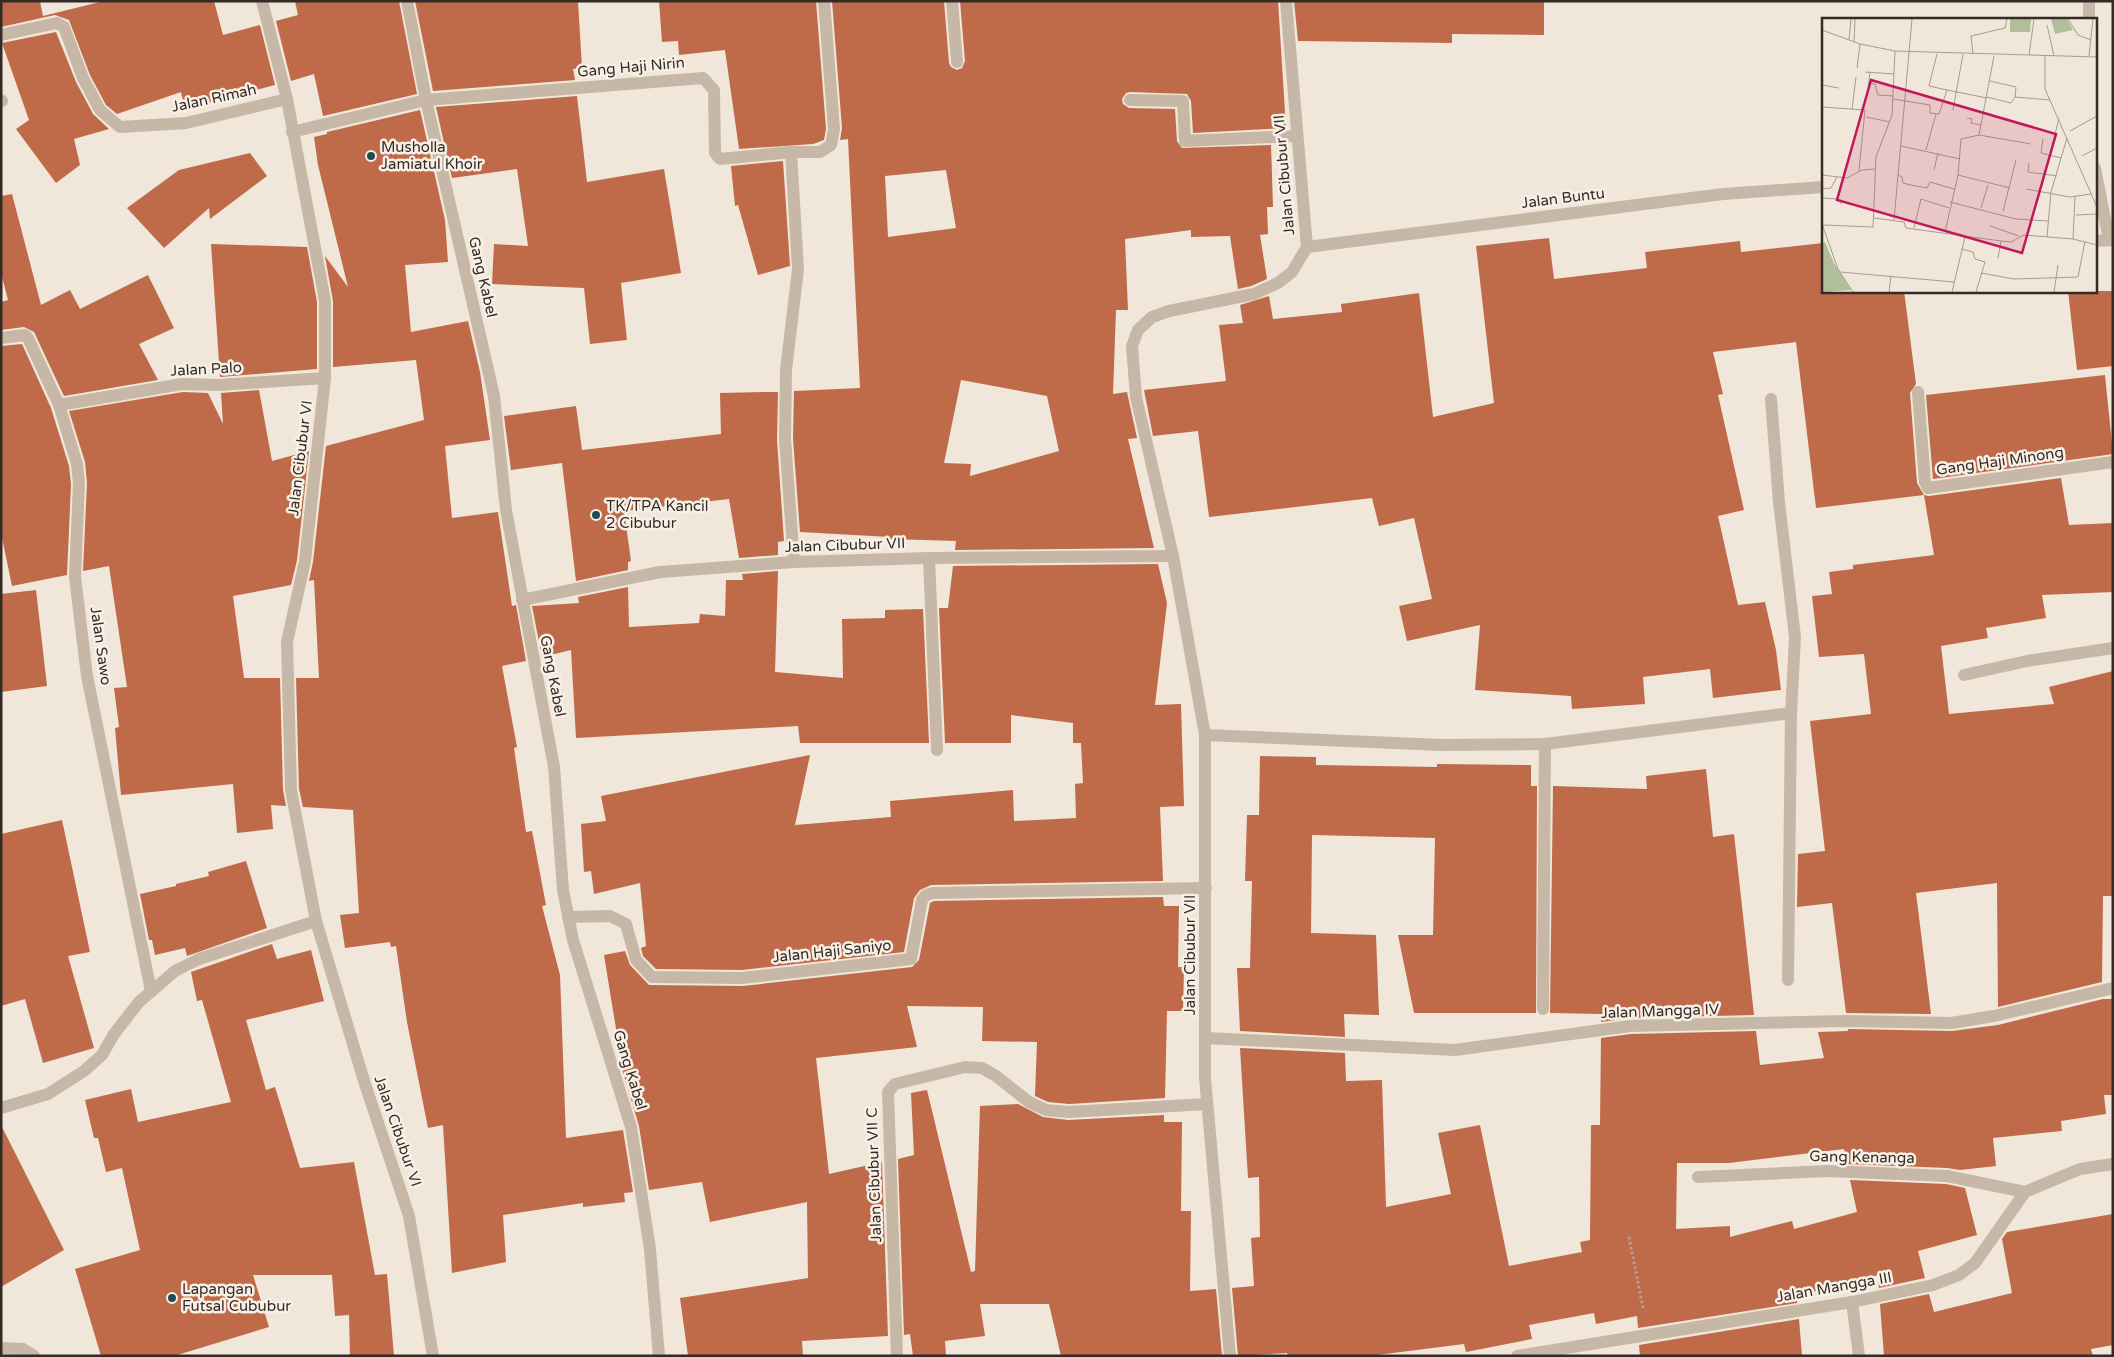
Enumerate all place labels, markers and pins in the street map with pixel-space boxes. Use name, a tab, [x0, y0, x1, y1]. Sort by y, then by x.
place label: Musholla Jamiatul Khoir	[381, 138, 483, 173]
marker: Musholla Jamiatul Khoir	[365, 150, 377, 162]
place label: TK/TPA Kancil 2 Cibubur	[606, 497, 709, 532]
marker: TK/TPA Kancil 2 Cibubur	[590, 509, 602, 521]
place label: Lapangan Futsal Cububur	[182, 1280, 291, 1315]
marker: Lapangan Futsal Cububur	[166, 1292, 178, 1304]

